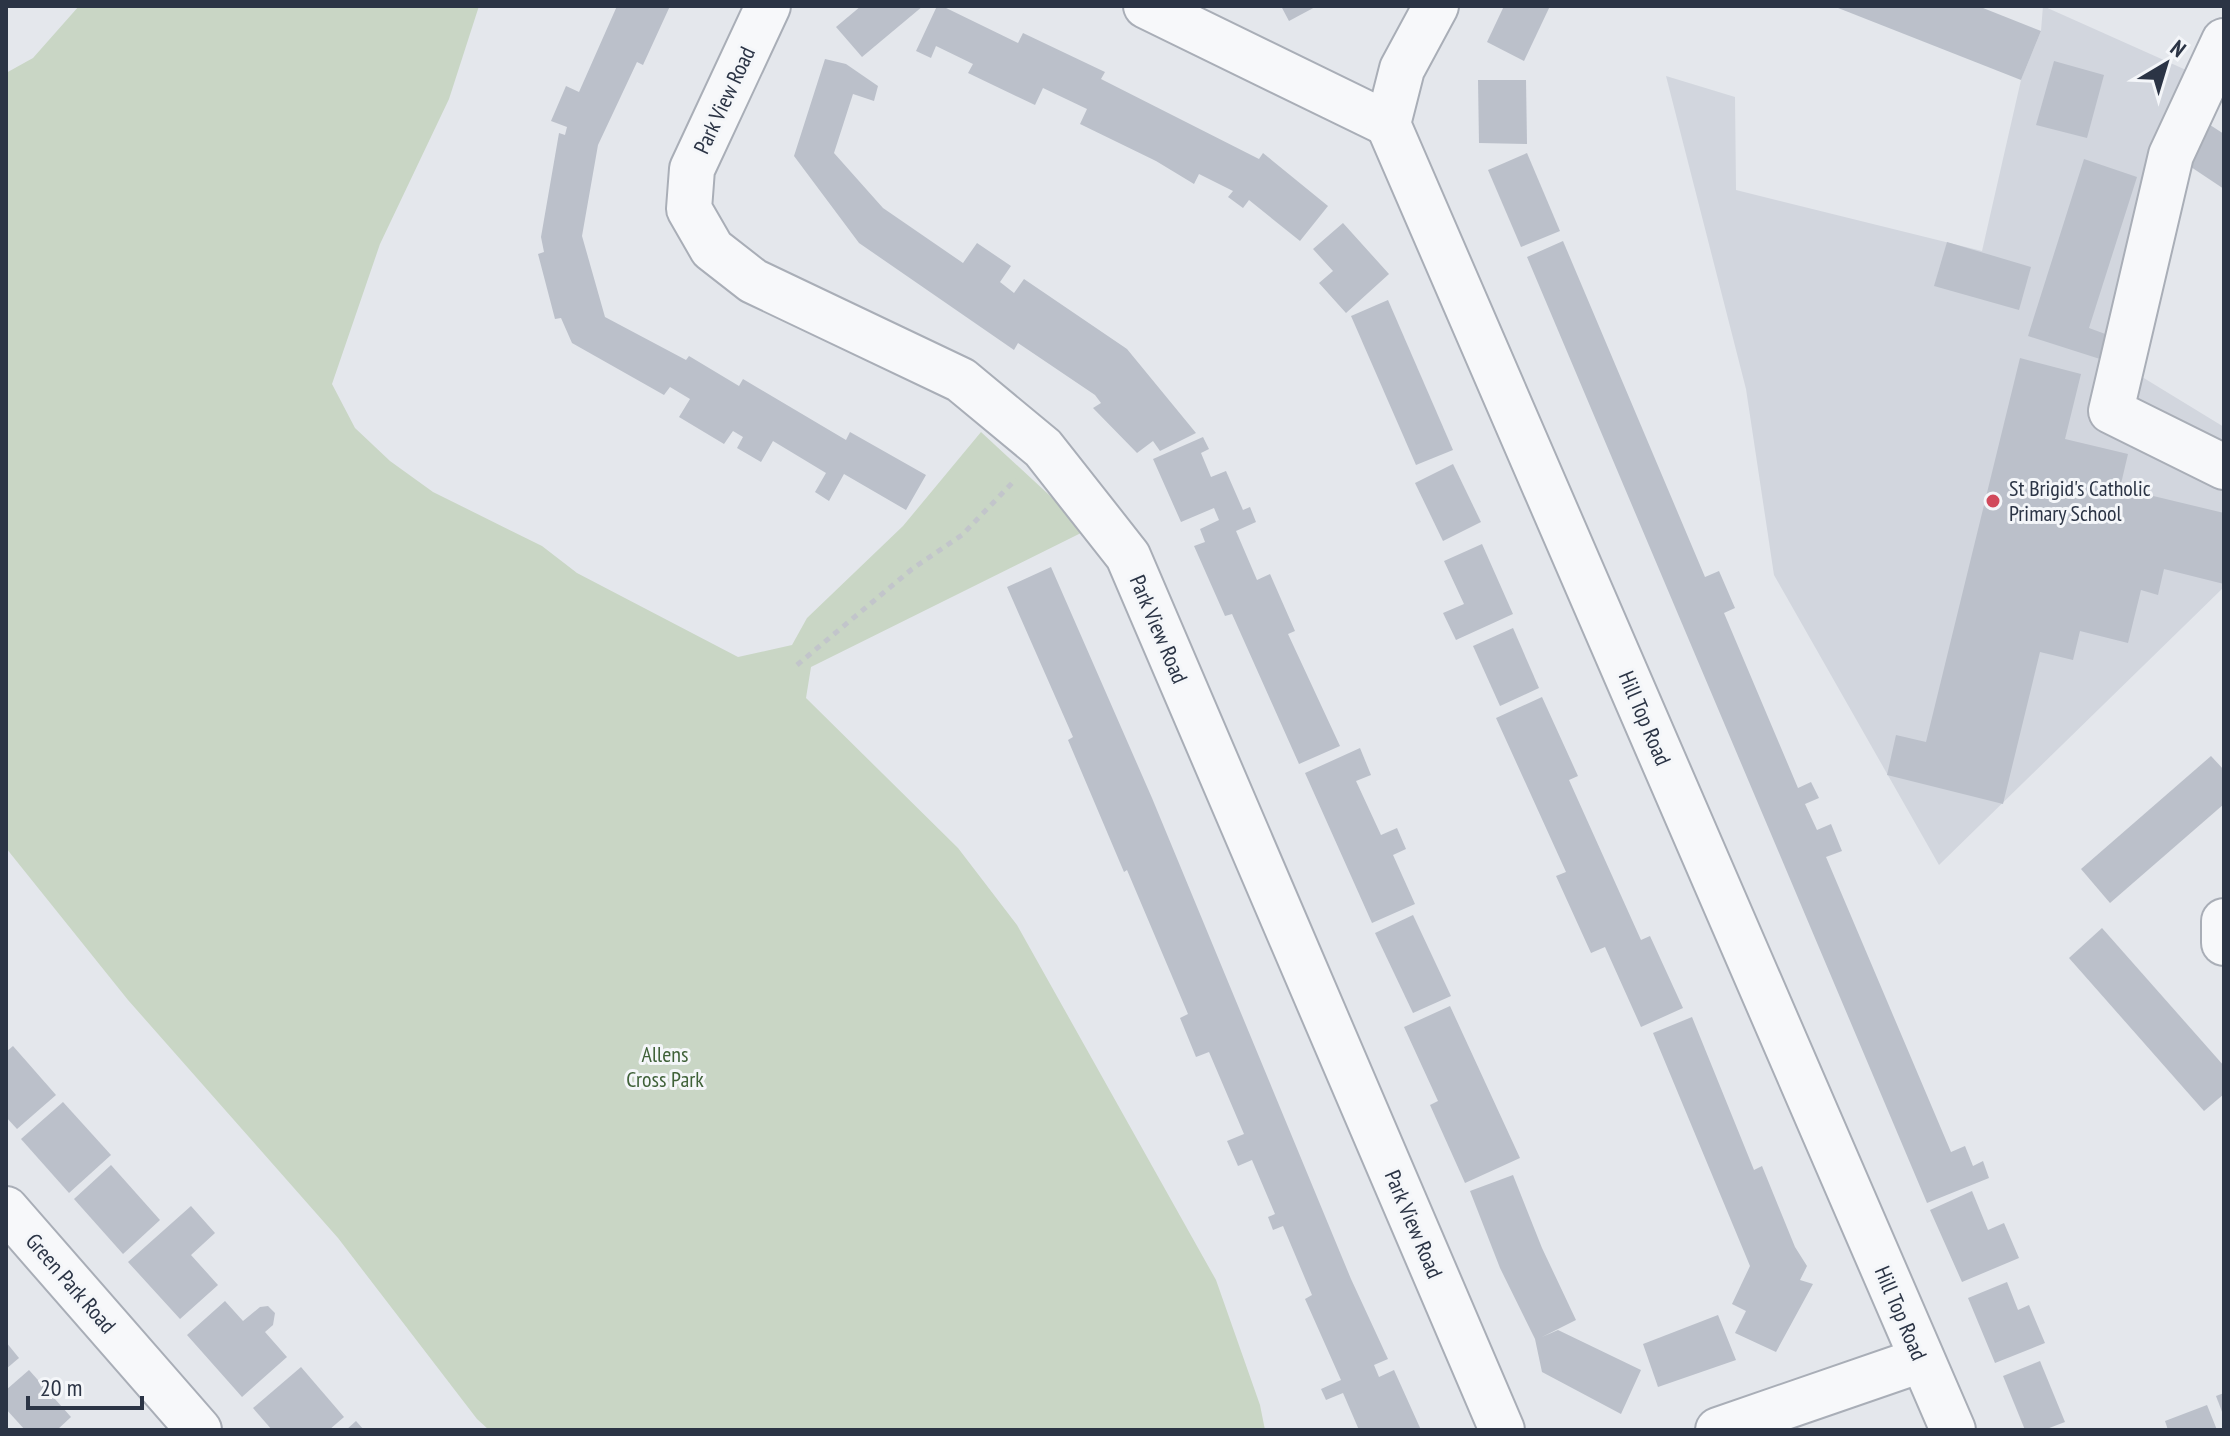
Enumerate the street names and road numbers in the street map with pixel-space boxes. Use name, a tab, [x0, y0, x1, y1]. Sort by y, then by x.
street label: Park View Road	[687, 42, 761, 158]
street label: Park View Road	[1124, 571, 1194, 687]
street label: Hill Top Road	[1613, 667, 1677, 769]
street label: Park View Road	[1379, 1166, 1449, 1282]
street label: Green Park Road	[20, 1227, 122, 1339]
street label: Hill Top Road	[1869, 1262, 1933, 1364]

